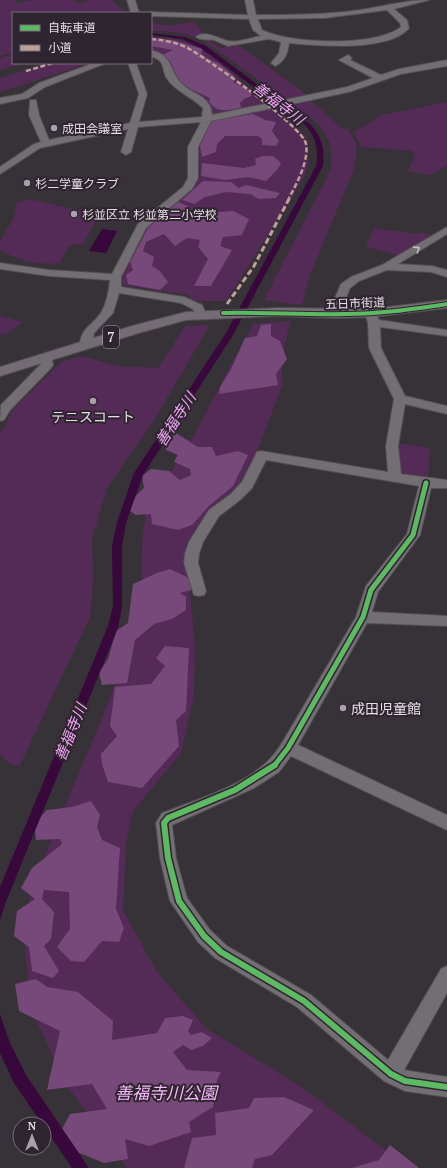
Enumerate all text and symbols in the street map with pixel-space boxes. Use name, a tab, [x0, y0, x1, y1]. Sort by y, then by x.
legend	[12, 12, 152, 64]
text: 自転車道	[48, 20, 96, 35]
text: 小道	[48, 40, 72, 55]
water label: 善福寺川	[249, 77, 311, 130]
place label: 成田会議室	[62, 121, 122, 136]
marker: 成田会議室	[49, 123, 59, 133]
place label: 杉二学童クラブ	[35, 176, 119, 191]
marker: 杉二学童クラブ	[22, 178, 32, 188]
place label: 杉並区立 杉並第二小学校	[82, 207, 217, 222]
marker: 杉並区立 杉並第二小学校	[69, 209, 79, 219]
one-way arrow	[413, 246, 420, 254]
street label: 五日市街道	[325, 294, 385, 312]
road number: 7	[103, 326, 119, 348]
water label: 善福寺川	[150, 387, 201, 450]
marker: テニスコート	[88, 396, 98, 406]
place label: テニスコート	[51, 407, 135, 426]
water label: 善福寺川	[49, 699, 91, 764]
place label: 成田児童館	[351, 699, 421, 718]
marker: 成田児童館	[338, 703, 348, 713]
park label: 善福寺川公園	[115, 1081, 219, 1104]
north arrow	[12, 1116, 52, 1156]
text: N	[28, 1119, 37, 1133]

